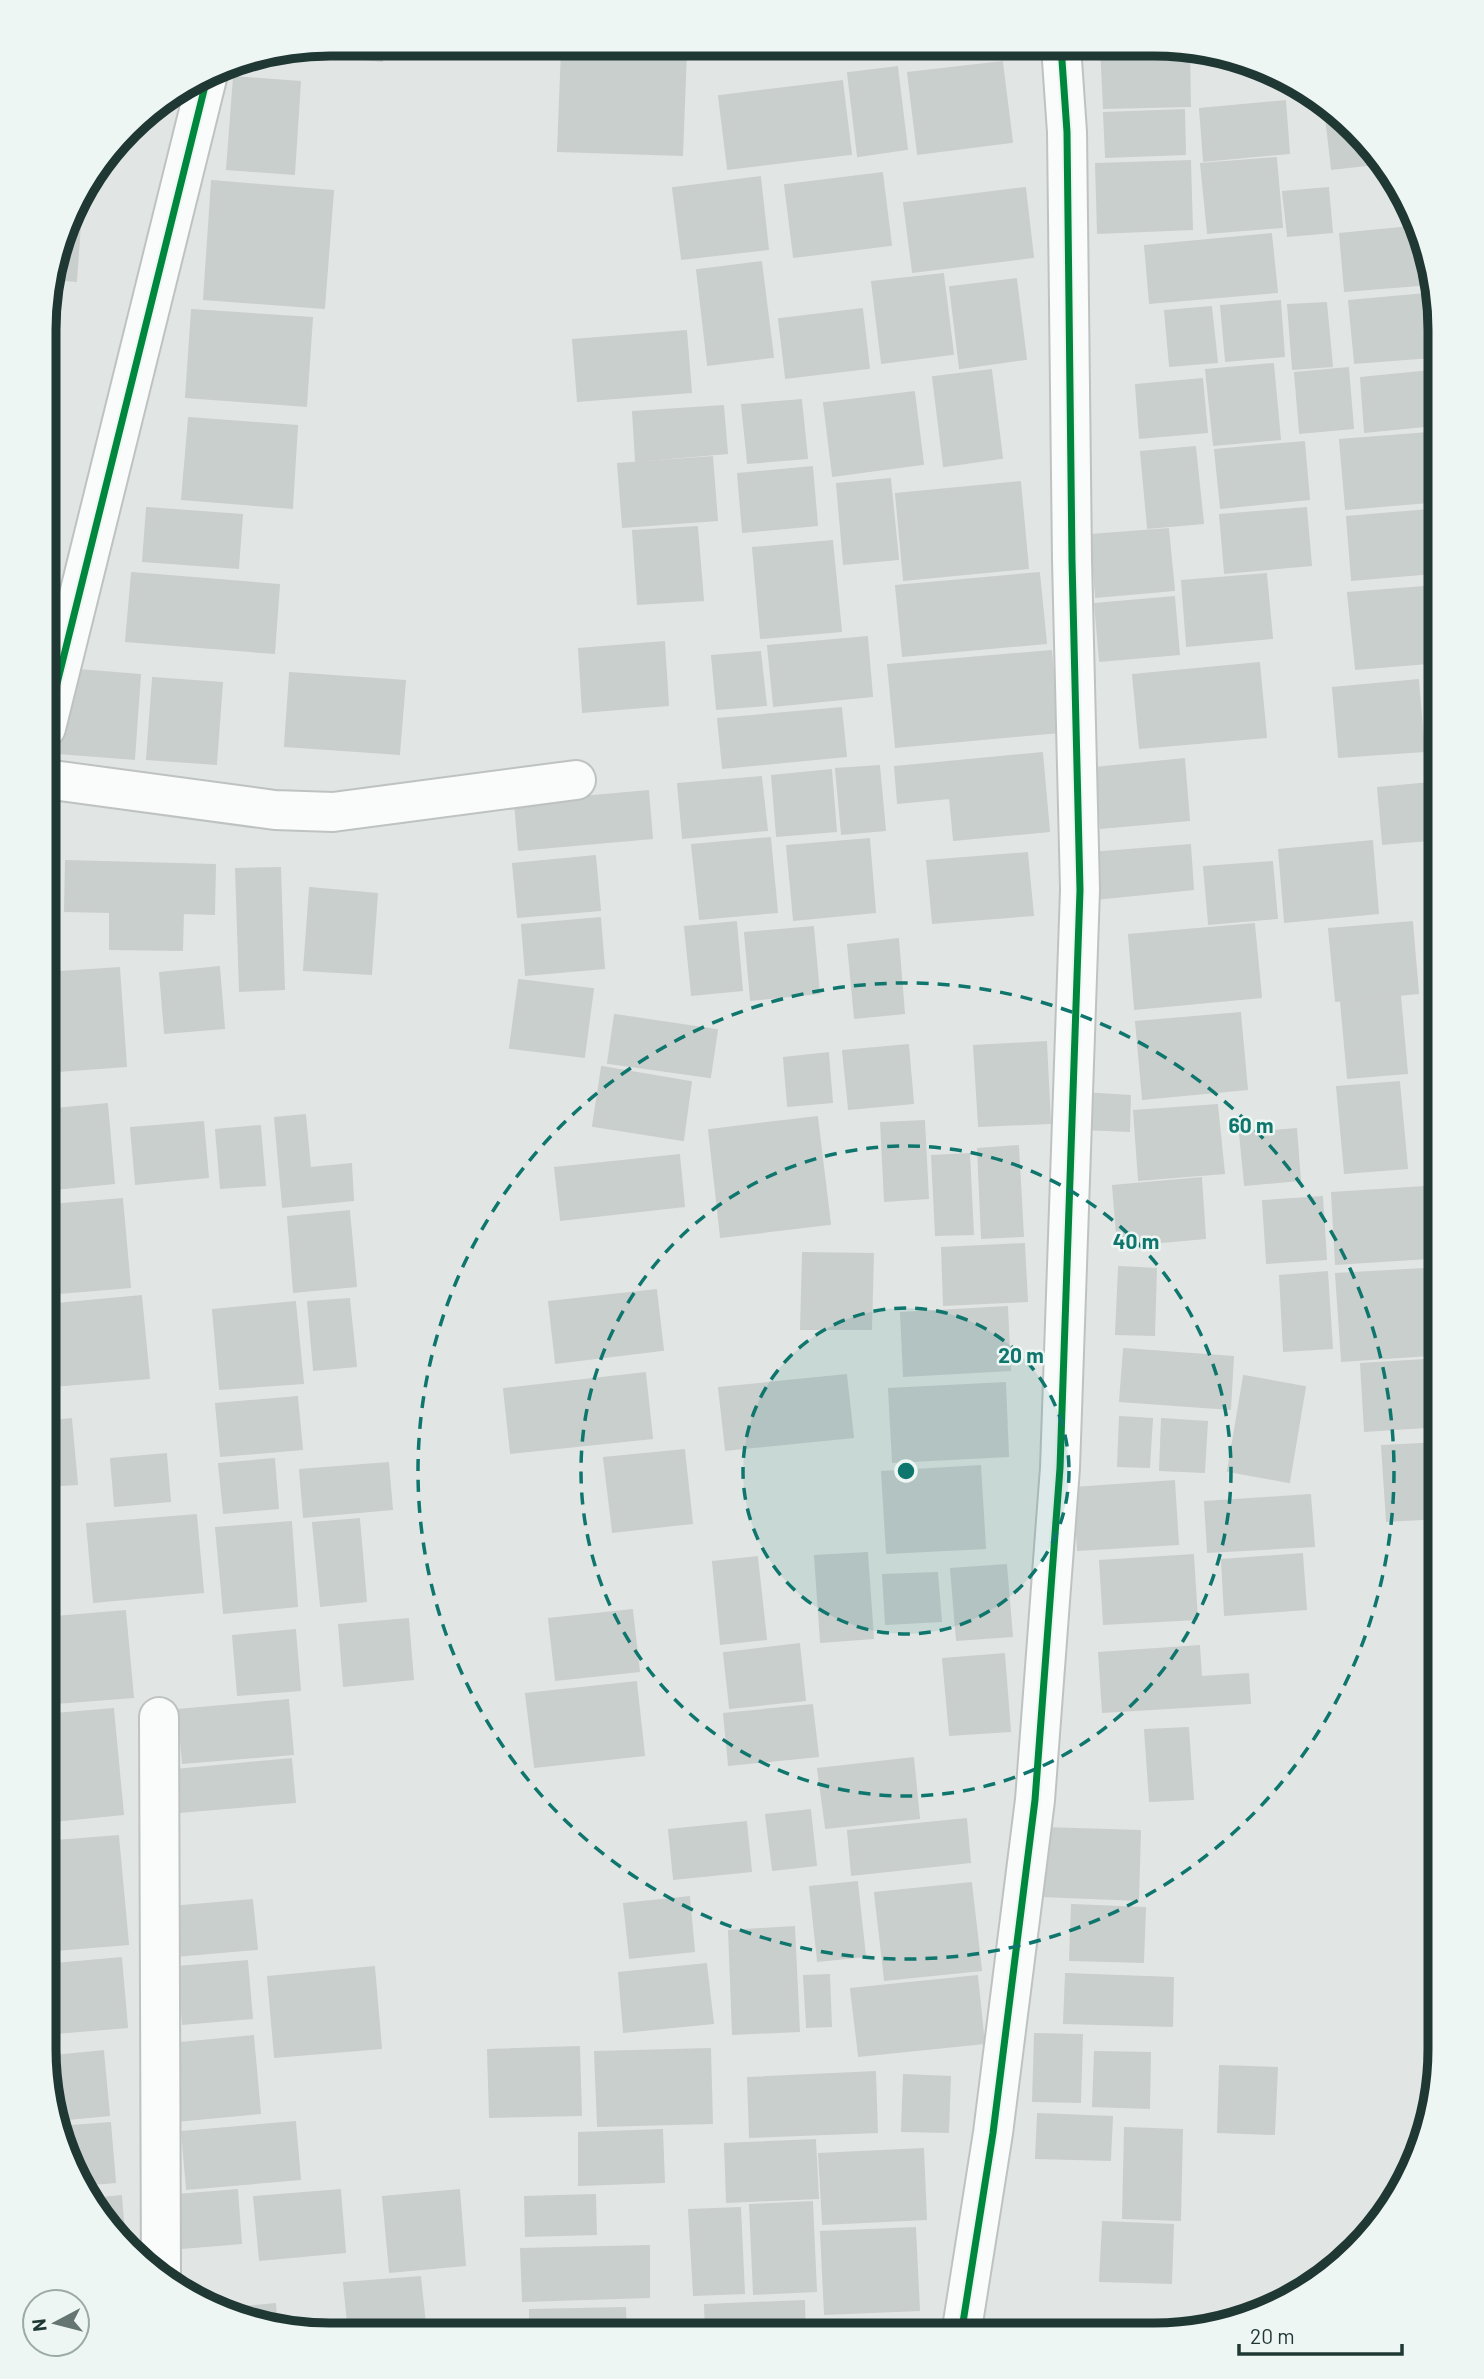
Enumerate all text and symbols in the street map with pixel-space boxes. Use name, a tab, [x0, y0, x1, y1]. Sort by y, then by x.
text: 60 m	[1229, 1112, 1273, 1137]
text: 40 m	[1113, 1228, 1159, 1253]
text: 20 m	[998, 1342, 1044, 1367]
centre of rings	[894, 1459, 918, 1483]
north arrow	[21, 2288, 91, 2358]
scale bar	[1239, 2312, 1402, 2356]
text: N	[26, 2317, 51, 2333]
text: 20 m	[1250, 2323, 1295, 2348]

